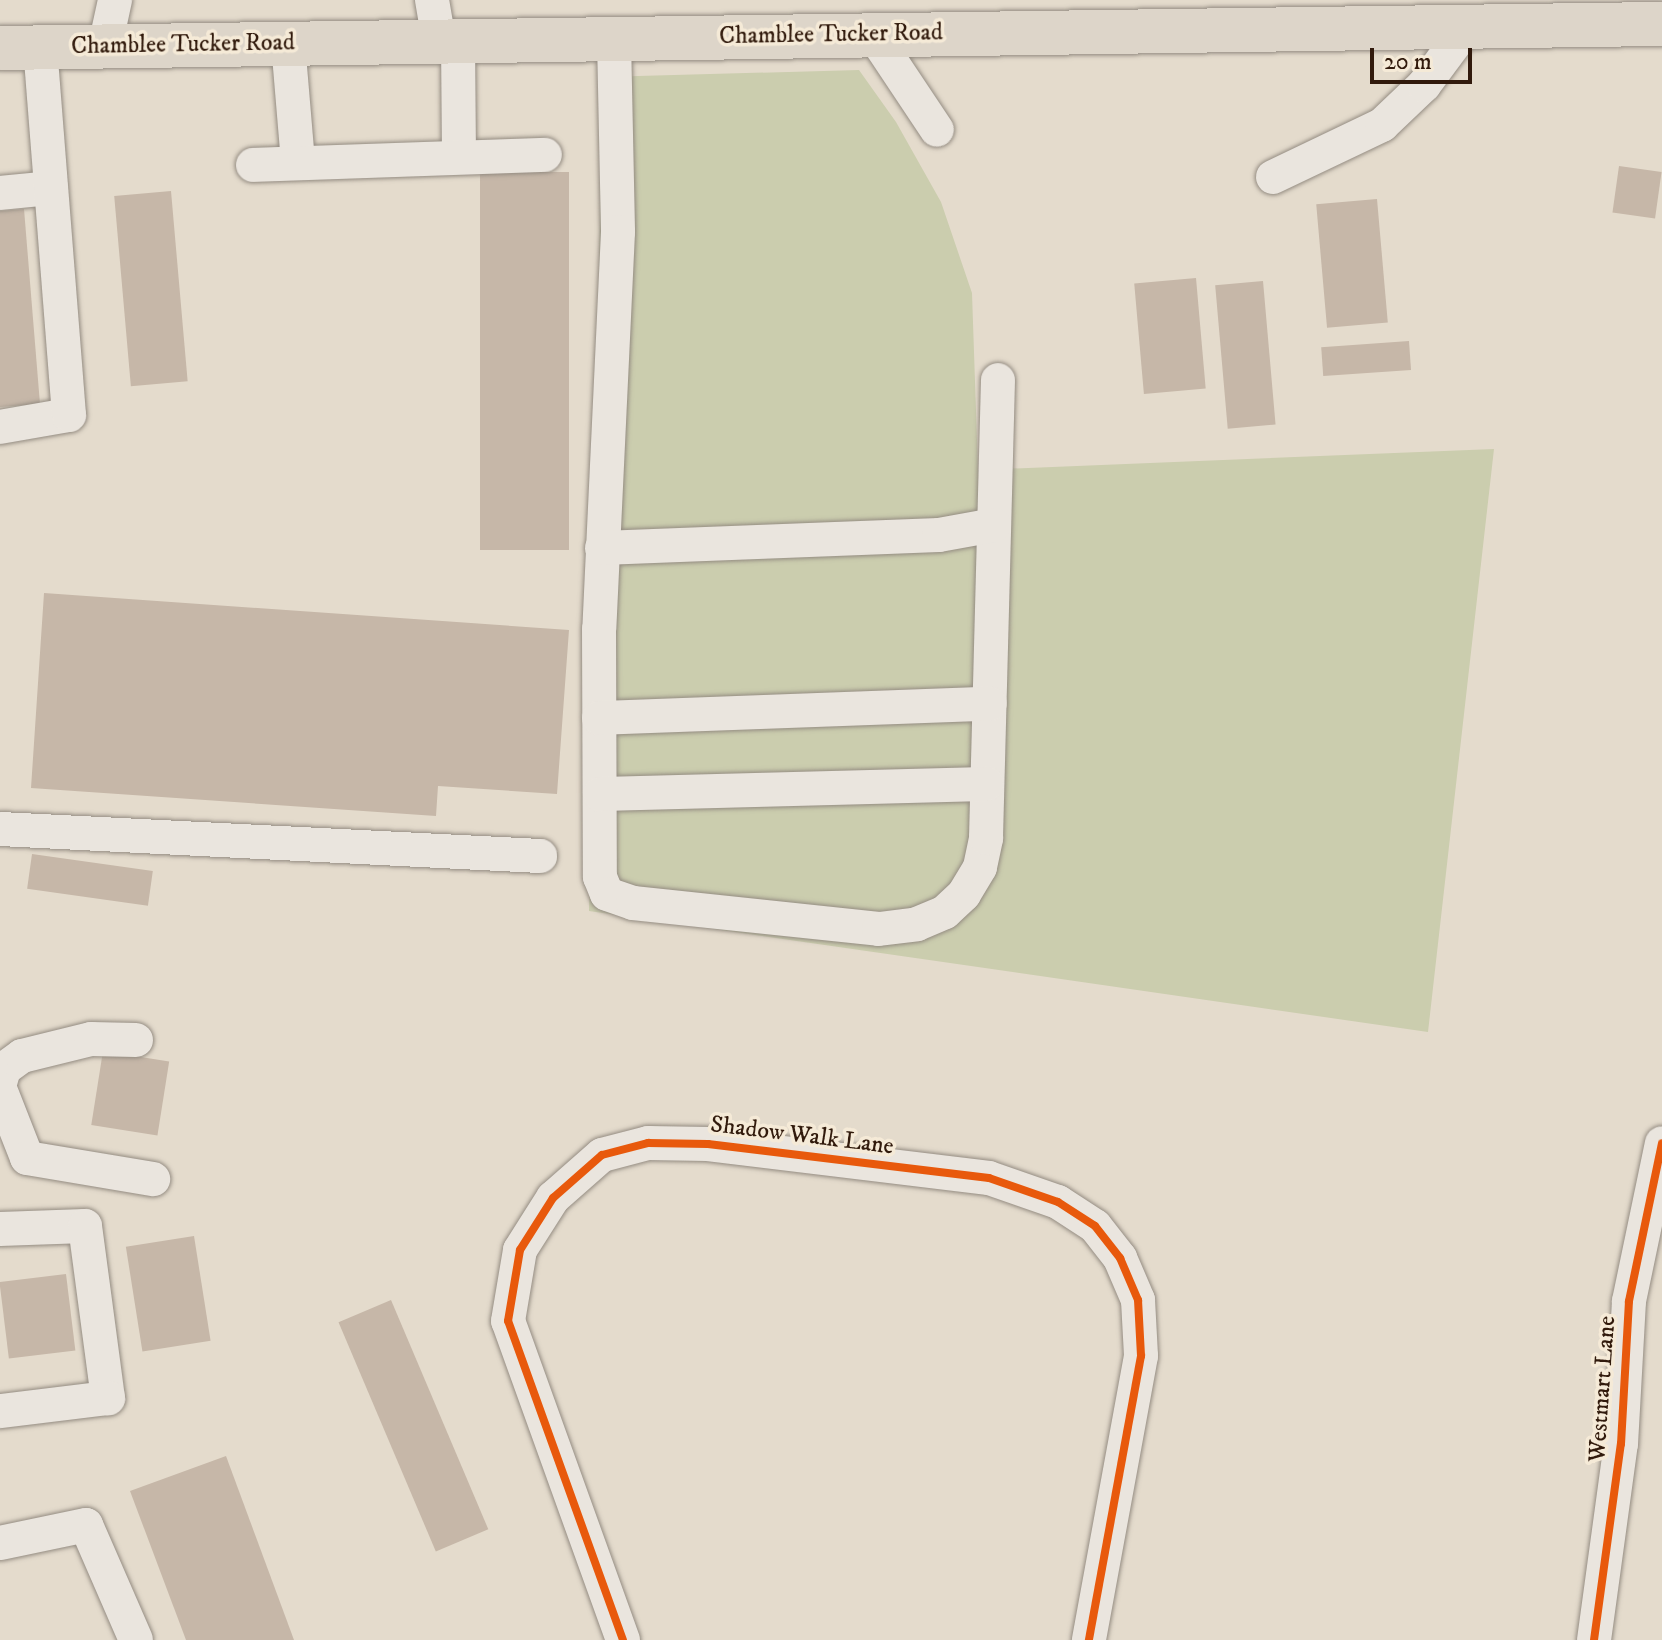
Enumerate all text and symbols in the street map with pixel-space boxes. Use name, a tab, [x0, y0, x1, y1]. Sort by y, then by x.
street label: Chamblee Tucker Road	[719, 19, 943, 51]
street label: Chamblee Tucker Road	[71, 29, 295, 61]
scale bar	[1374, 32, 1476, 82]
text: 20 m	[1384, 47, 1432, 77]
street label: Shadow Walk Lane	[709, 1110, 895, 1162]
street label: Westmart Lane	[1584, 1315, 1622, 1463]

